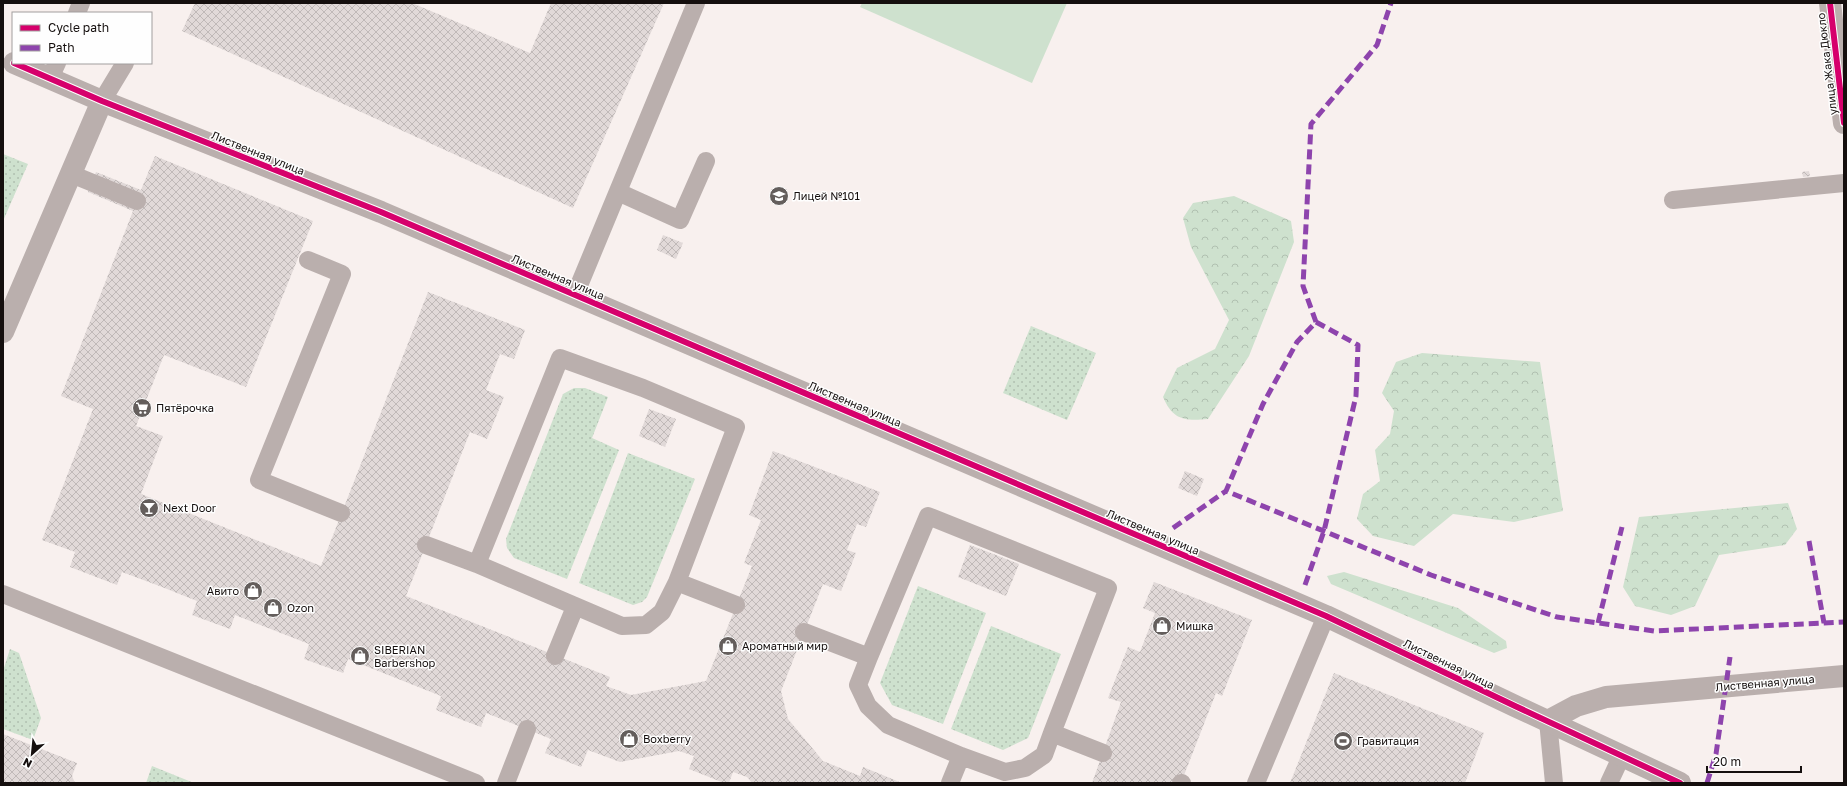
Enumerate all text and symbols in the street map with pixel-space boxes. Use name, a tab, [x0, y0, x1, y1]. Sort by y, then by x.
legend	[12, 12, 152, 64]
street label: улица Жака Дюкло	[1814, 12, 1839, 116]
text: Cycle path	[48, 20, 109, 35]
text: Path	[48, 40, 75, 55]
street label: Лиственная улица	[210, 128, 307, 177]
school or university icon: Лицей №101	[768, 185, 790, 207]
place label: Лицей №101	[793, 189, 860, 202]
street label: Лиственная улица	[510, 251, 607, 302]
street label: Лиственная улица	[807, 378, 904, 429]
supermarket icon: Пятёрочка	[131, 397, 153, 419]
place label: Пятёрочка	[156, 401, 214, 414]
bar icon: Next Door	[138, 497, 160, 519]
place label: Next Door	[163, 501, 217, 514]
street label: Лиственная улица	[1105, 506, 1202, 557]
shop icon: Авито	[242, 580, 264, 602]
place label: Авито	[207, 584, 239, 597]
shop icon: Ozon	[262, 597, 284, 619]
place label: Ozon	[287, 601, 314, 614]
shop icon: Мишка	[1151, 615, 1173, 637]
place label: Мишка	[1176, 619, 1214, 632]
shop icon: Ароматный мир	[717, 635, 739, 657]
street label: Лиственная улица	[1402, 636, 1497, 691]
place label: Ароматный мир	[742, 639, 828, 652]
place label: SIBERIAN Barbershop	[374, 643, 436, 669]
shop icon: SIBERIAN Barbershop	[349, 645, 371, 667]
street label: Лиственная улица	[1715, 672, 1815, 693]
shop icon: Boxberry	[618, 728, 640, 750]
sports icon: Гравитация	[1332, 730, 1354, 752]
place label: Boxberry	[643, 732, 691, 745]
north arrow	[12, 734, 52, 774]
place label: Гравитация	[1357, 734, 1419, 747]
scale bar	[1707, 748, 1801, 774]
text: 20 m	[1713, 754, 1741, 769]
text: N	[21, 756, 34, 771]

